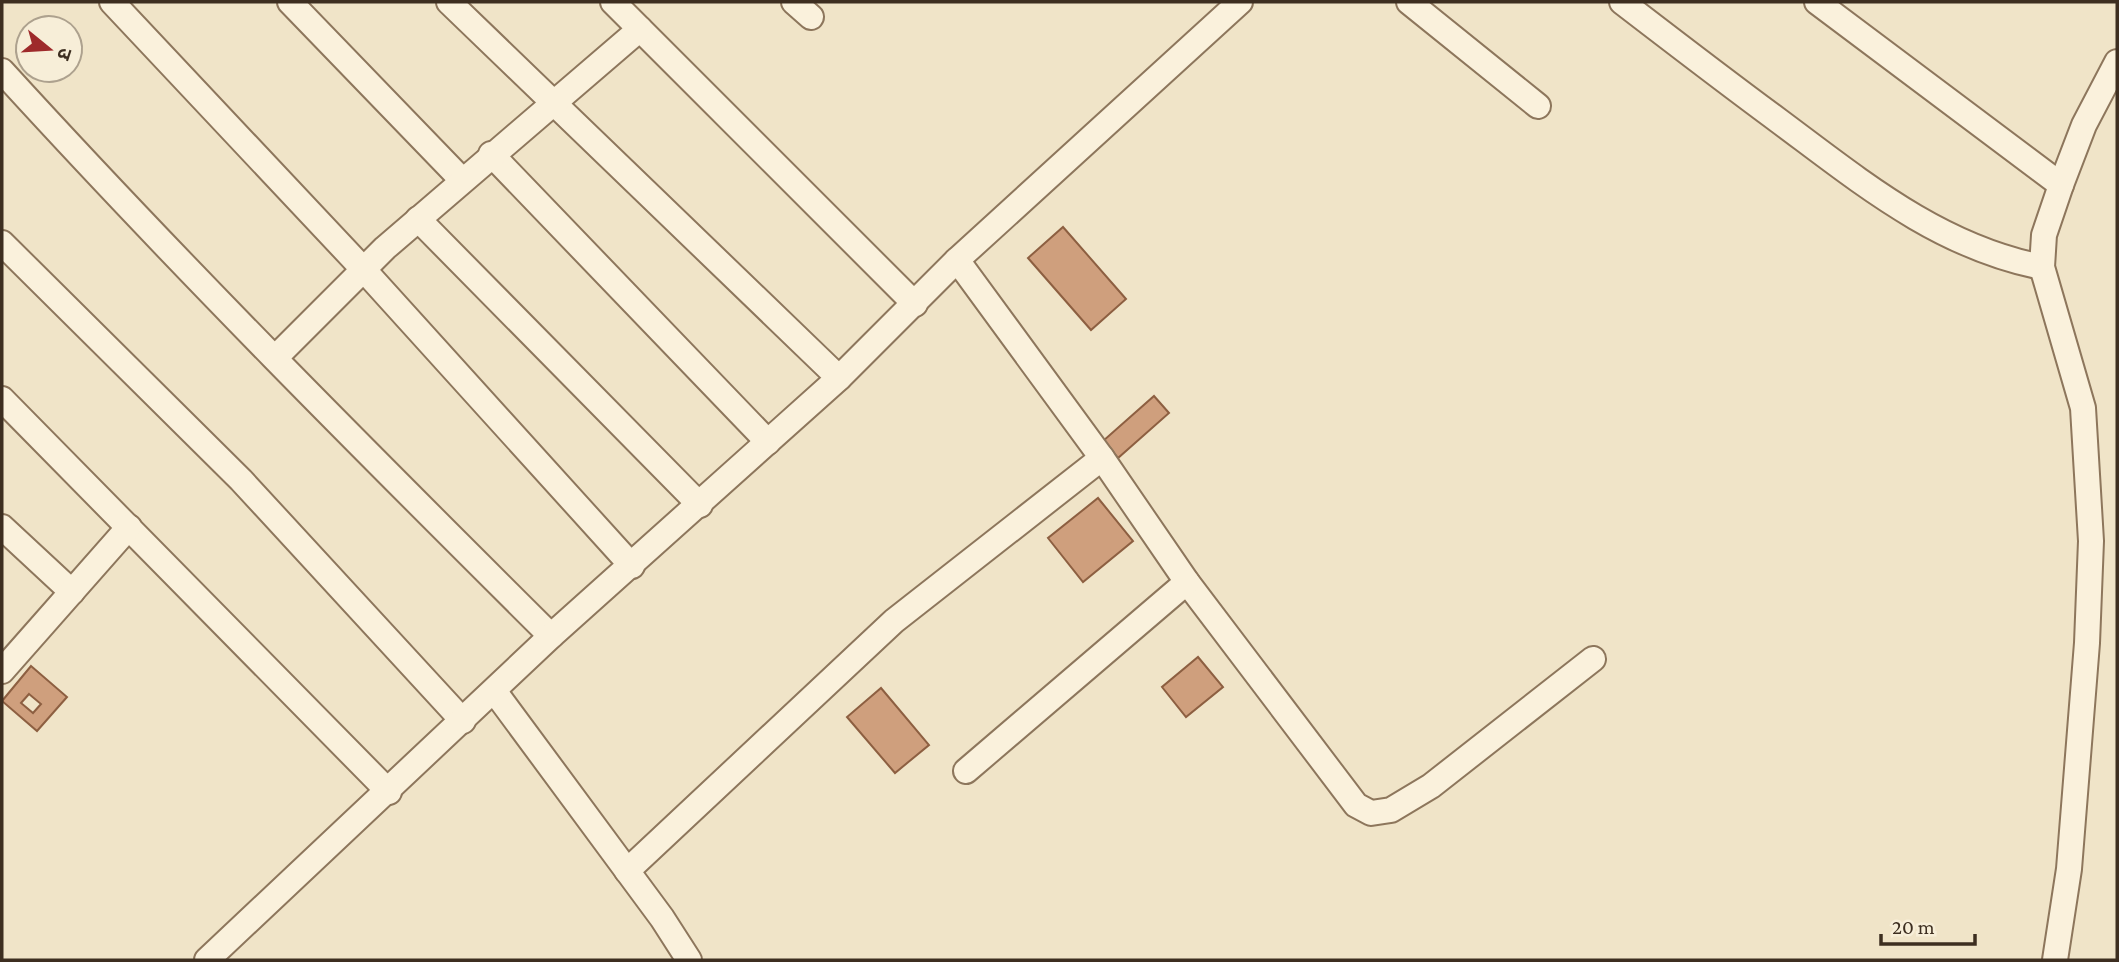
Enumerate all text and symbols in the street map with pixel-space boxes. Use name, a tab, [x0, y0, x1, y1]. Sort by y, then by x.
north arrow	[14, 14, 84, 84]
text: उ	[53, 46, 76, 63]
scale bar	[1881, 902, 1976, 946]
text: 20 m	[1892, 915, 1935, 939]

